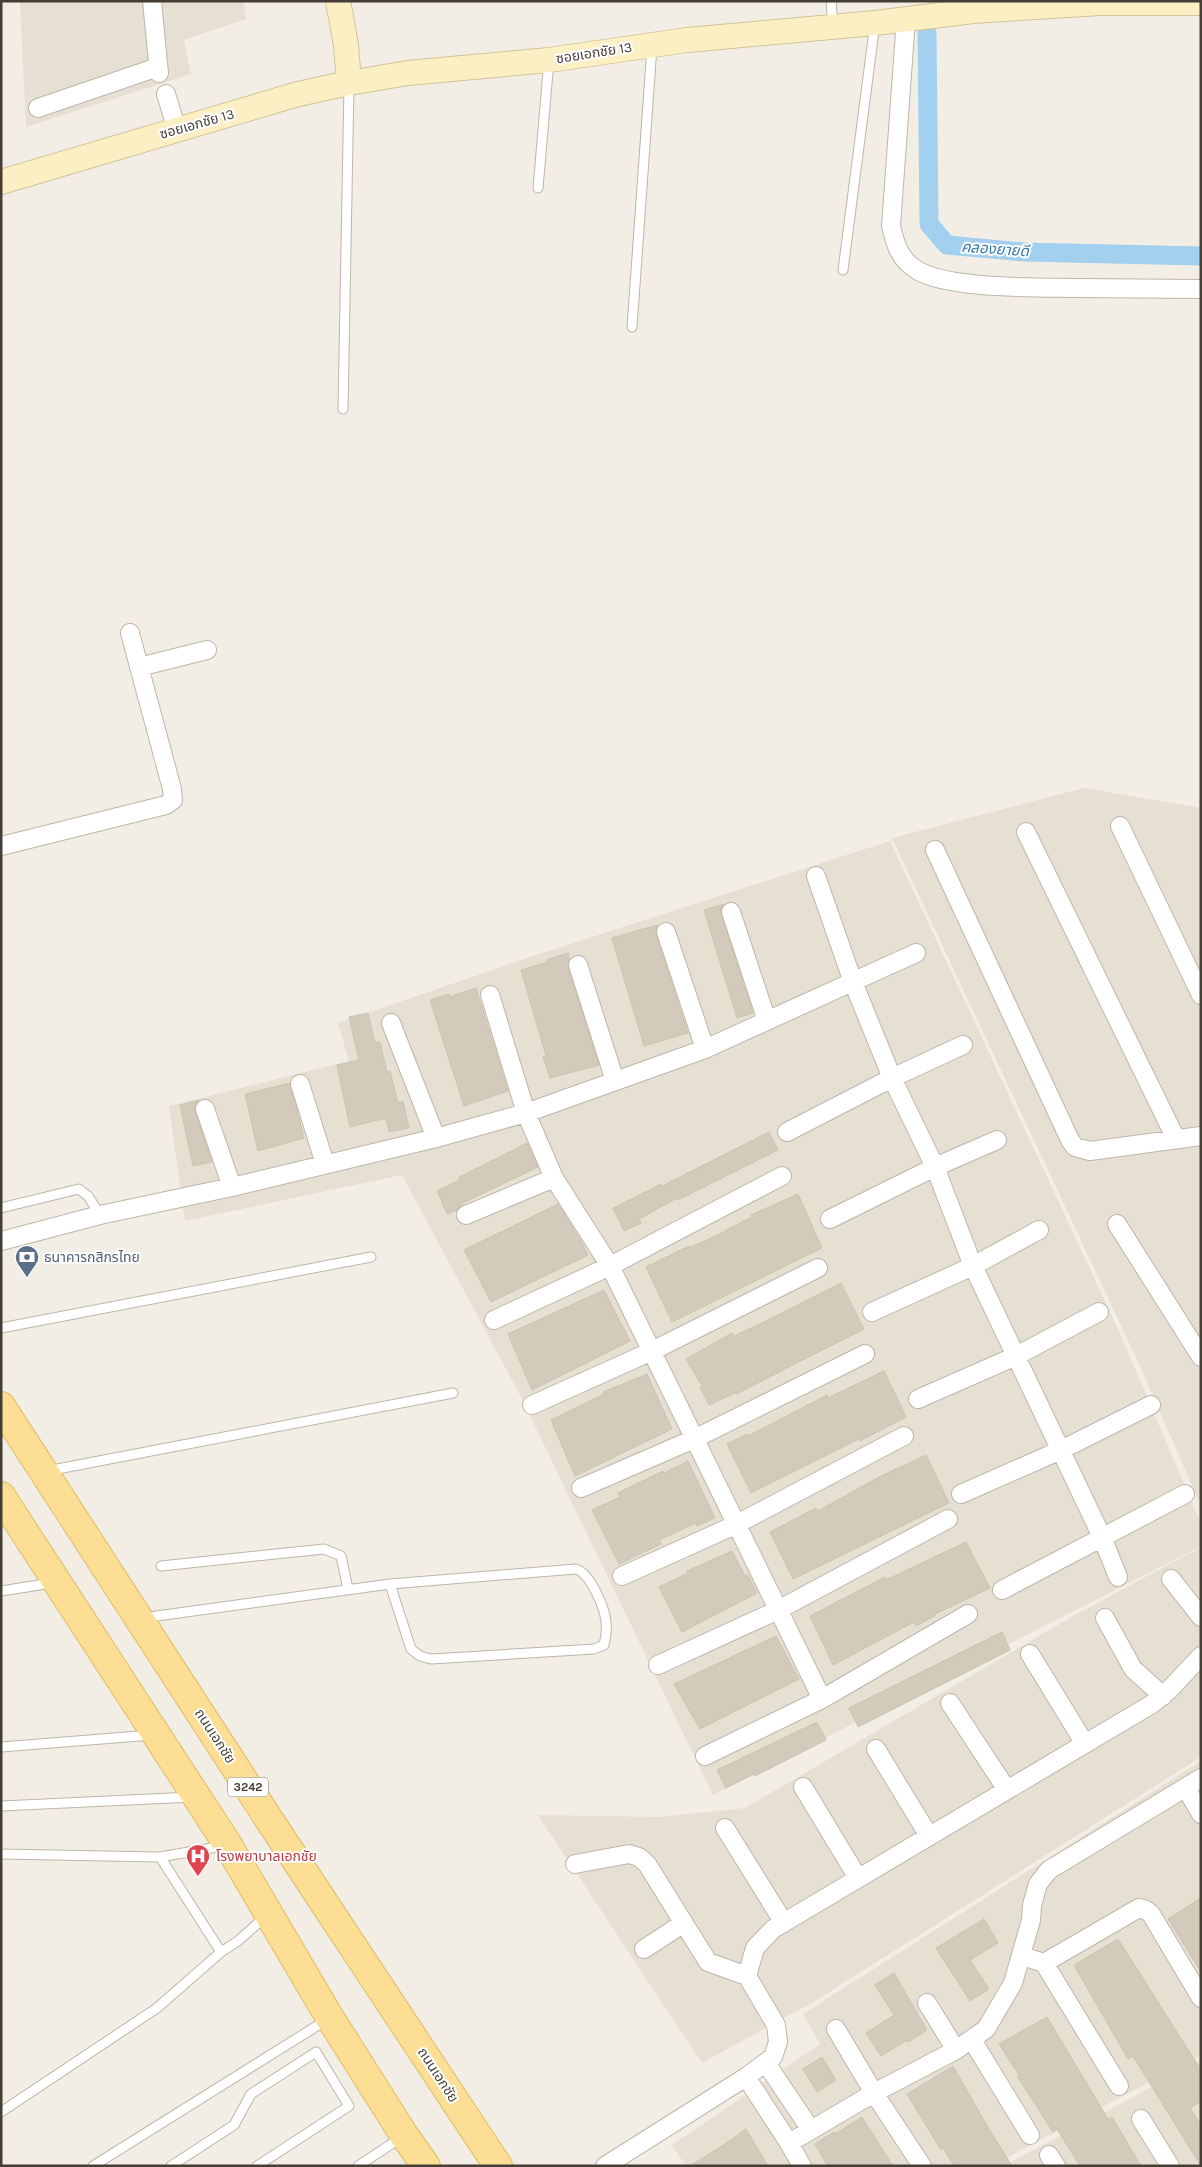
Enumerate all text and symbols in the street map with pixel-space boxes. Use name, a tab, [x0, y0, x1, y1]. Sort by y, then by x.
street label: ซอยเอกชัย 13	[555, 39, 633, 67]
street label: ซอยเอกชัย 13	[158, 105, 236, 143]
water label: คลองยายดี	[961, 238, 1031, 260]
bank icon: ธนาคารกสิกรไทย	[14, 1244, 40, 1278]
place label: ธนาคารกสิกรไทย	[44, 1249, 140, 1266]
street label: ถนนเอกชัย	[191, 1705, 239, 1767]
road number: 3242	[228, 1778, 268, 1796]
hospital icon: โรงพยาบาลเอกชัย	[185, 1843, 211, 1877]
place label: โรงพยาบาลเอกชัย	[216, 1848, 317, 1865]
street label: ถนนเอกชัย	[414, 2044, 462, 2106]

